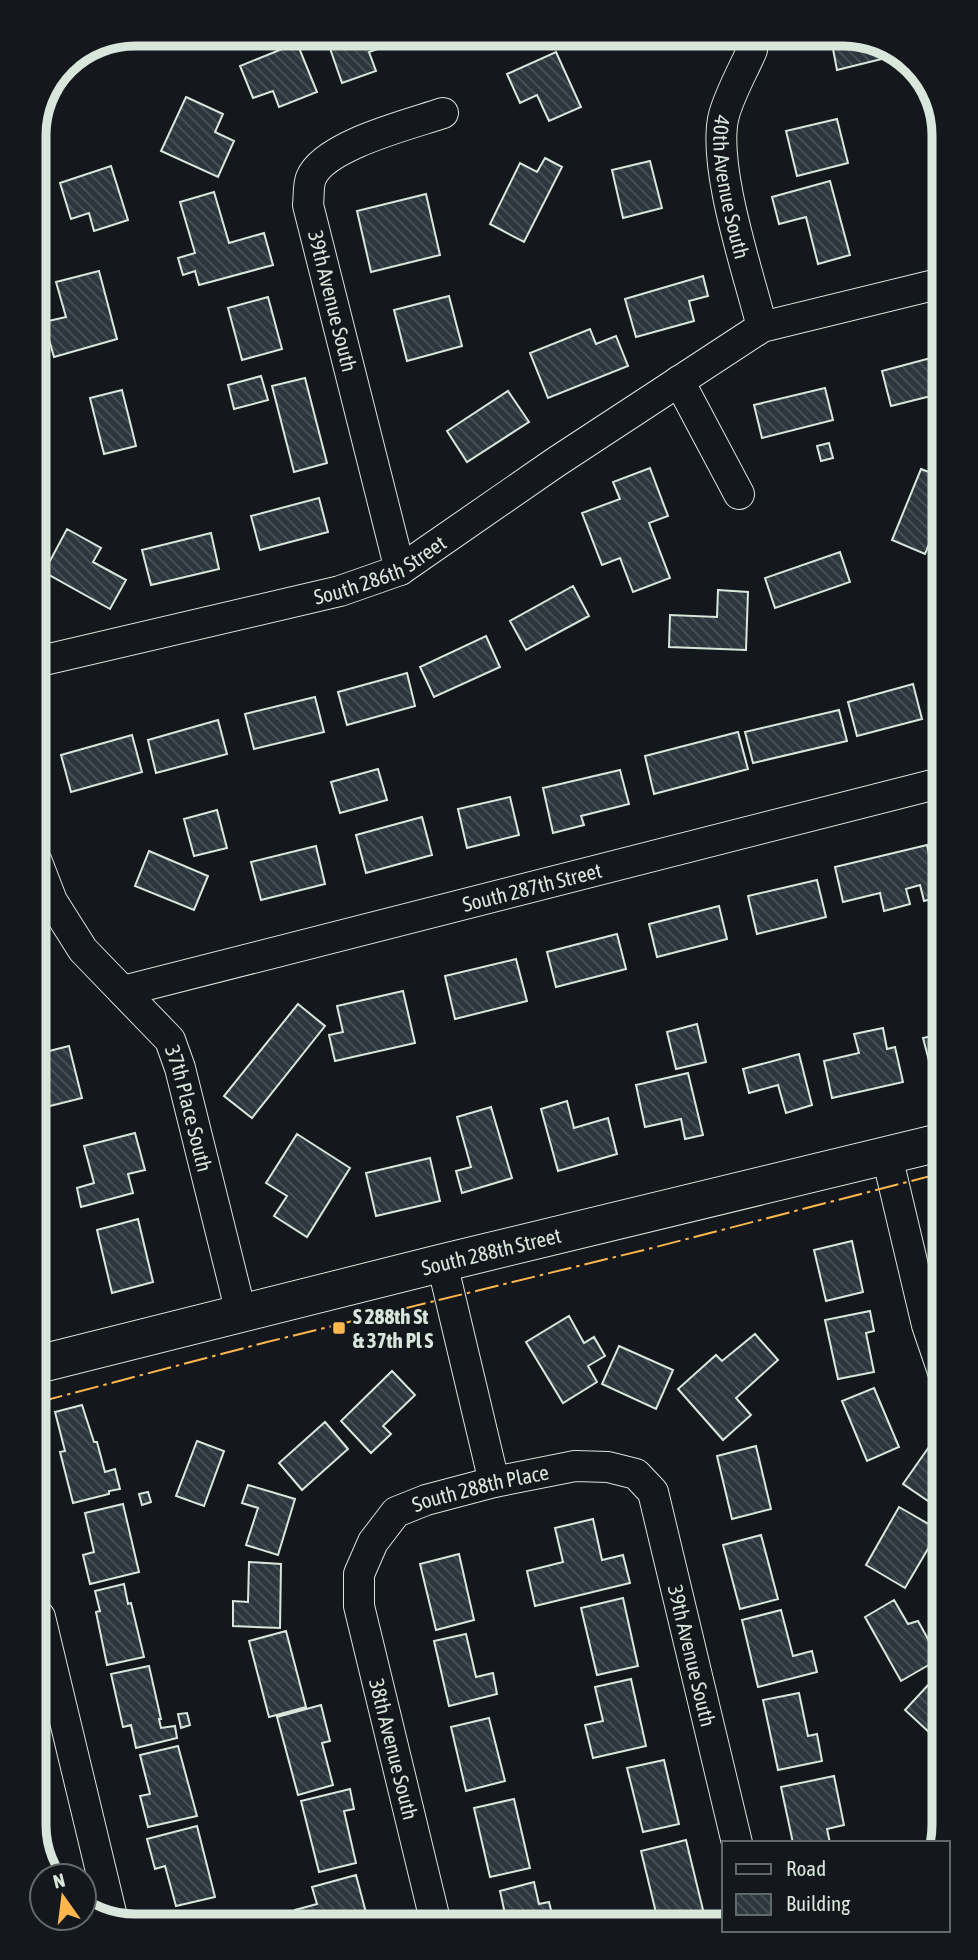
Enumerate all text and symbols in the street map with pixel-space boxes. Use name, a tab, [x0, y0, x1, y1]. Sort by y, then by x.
street label: 40th Avenue South	[709, 113, 755, 261]
street label: 39th Avenue South	[304, 228, 362, 374]
street label: South 286th Street	[311, 530, 450, 609]
street label: South 287th Street	[460, 858, 604, 916]
street label: 37th Place South	[161, 1042, 217, 1174]
street label: South 288th Street	[419, 1223, 563, 1280]
place label: S 288th St & 37th Pl S	[353, 1304, 433, 1352]
marker: S 288th St & 37th Pl S	[331, 1320, 347, 1336]
street label: South 288th Place	[408, 1460, 551, 1516]
street label: 39th Avenue South	[664, 1582, 721, 1729]
street label: 38th Avenue South	[365, 1676, 423, 1822]
legend	[722, 1841, 950, 1932]
text: Road	[786, 1856, 826, 1880]
north arrow	[28, 1862, 98, 1932]
text: N	[51, 1868, 67, 1893]
text: Building	[786, 1891, 850, 1915]

